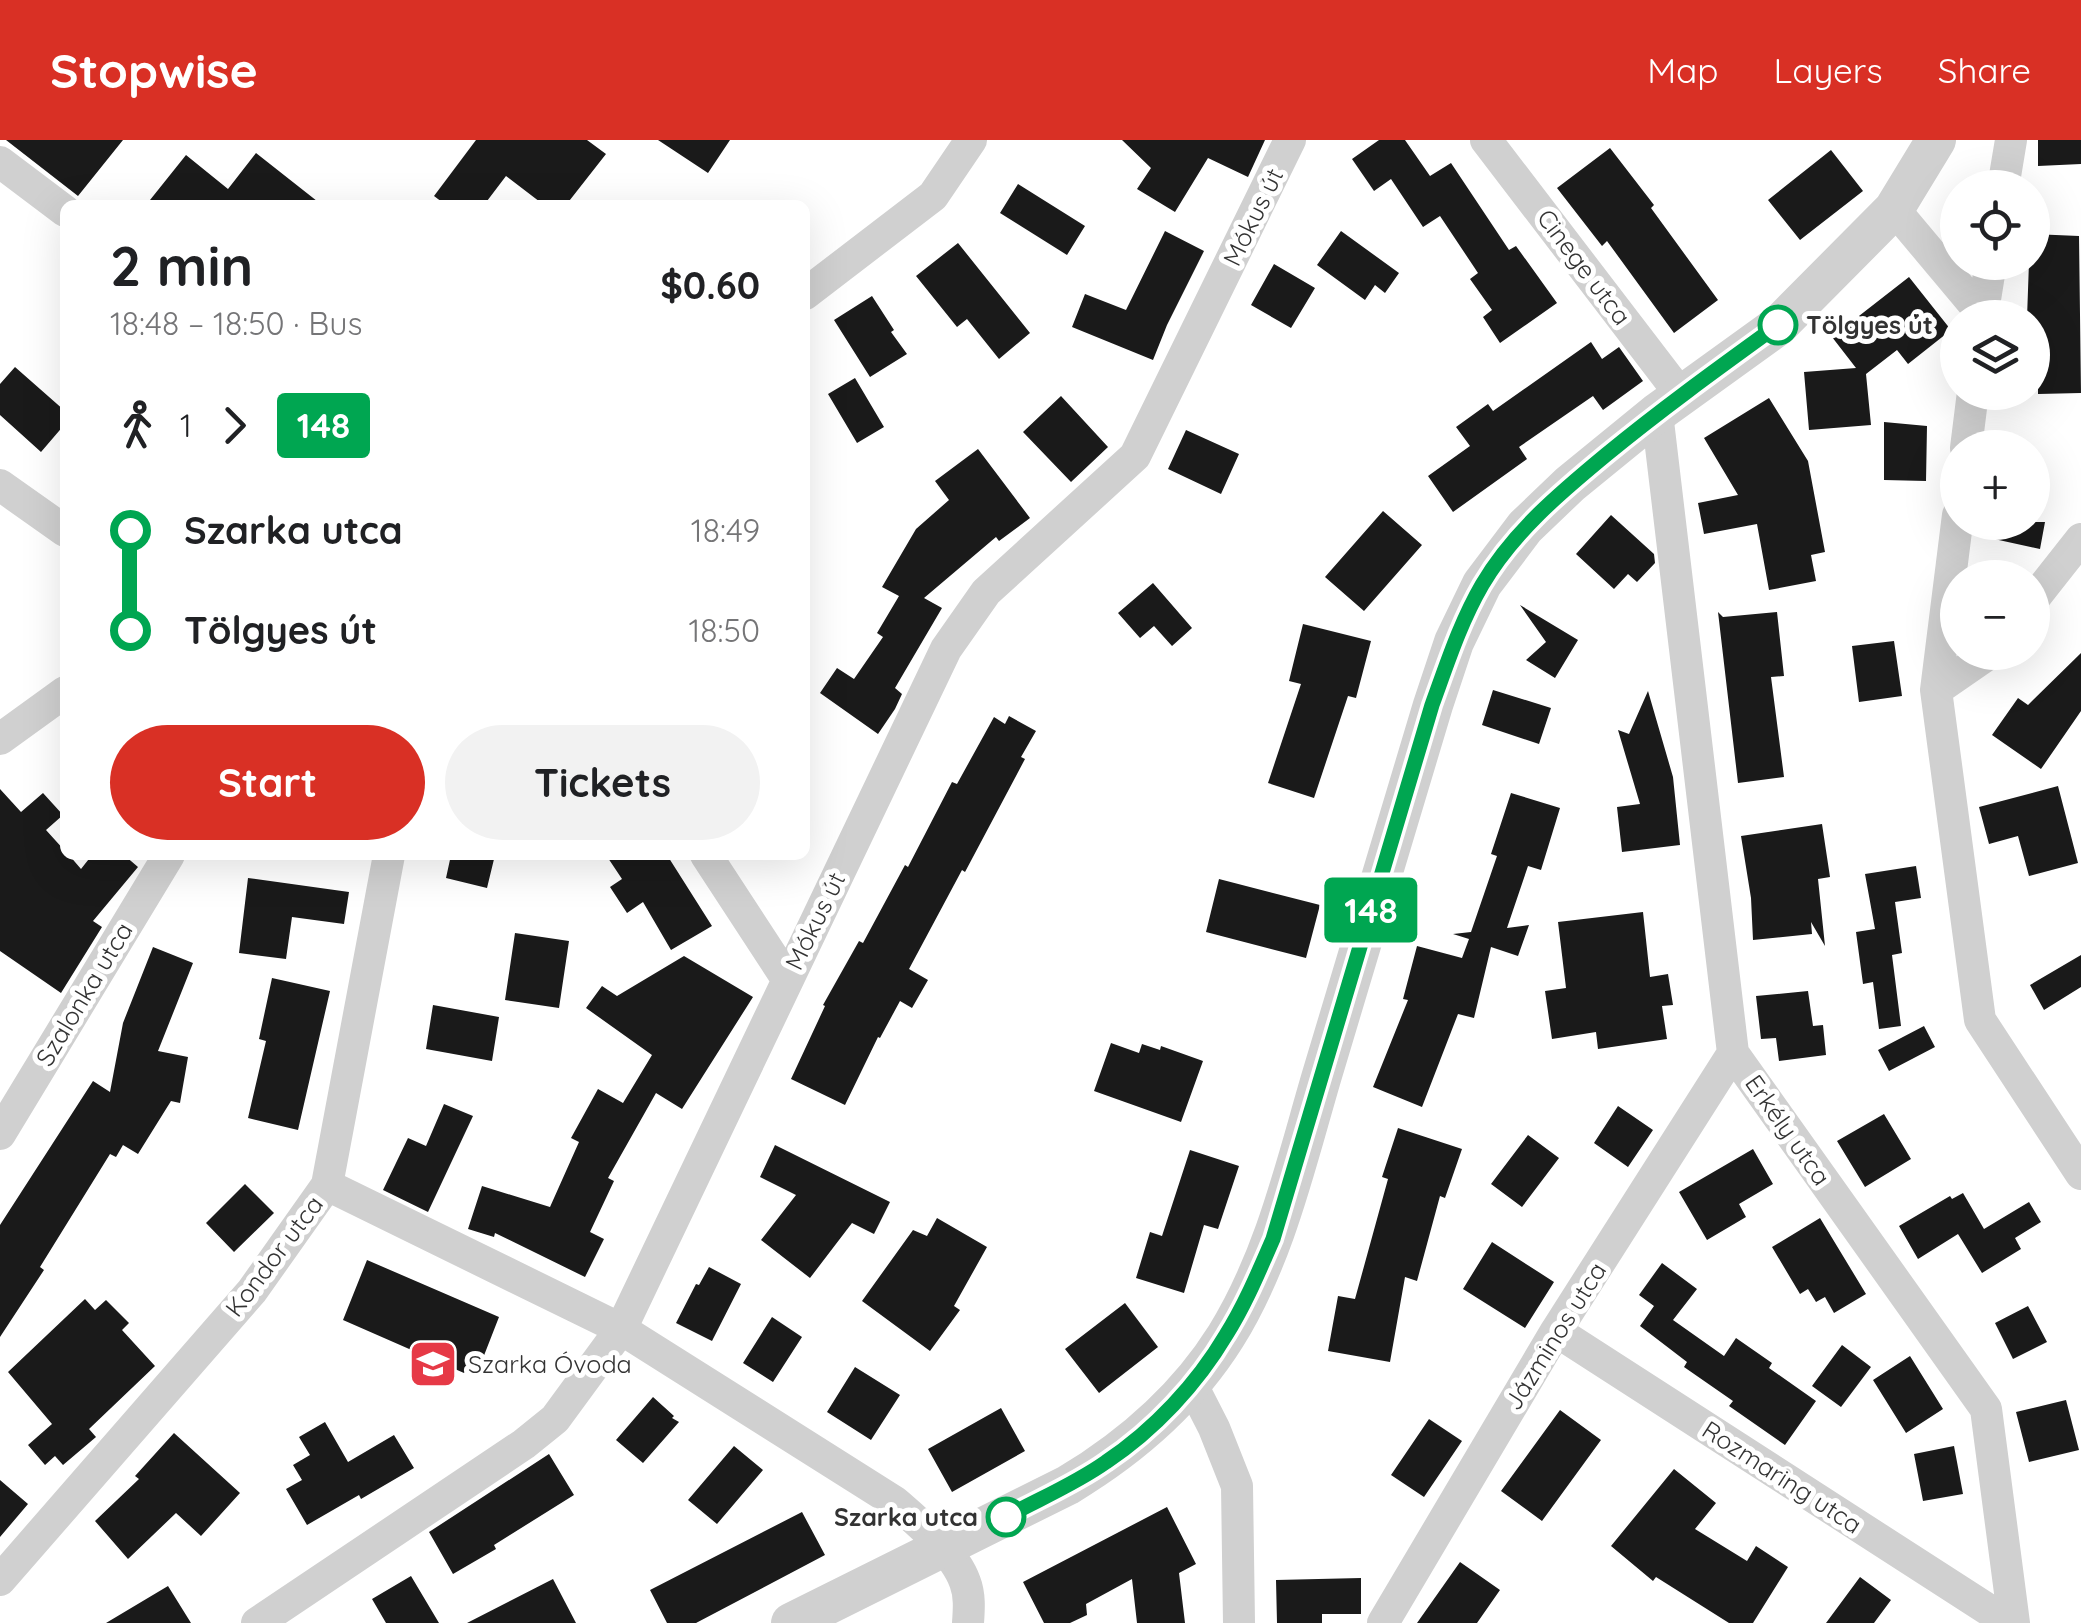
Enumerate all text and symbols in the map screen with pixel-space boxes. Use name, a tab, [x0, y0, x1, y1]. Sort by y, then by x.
text: Stopwise	[50, 40, 258, 100]
text: Map	[1647, 48, 1719, 92]
text: Layers	[1774, 48, 1883, 92]
text: Share	[1938, 48, 2031, 92]
street label: Mókus út	[1216, 163, 1289, 271]
map controls	[1940, 170, 2050, 670]
button: locate	[1940, 170, 2050, 280]
street label: Cinege utca	[1531, 203, 1638, 331]
text: 2 min	[110, 231, 253, 300]
text: $0.60	[660, 261, 760, 309]
button: layers	[1940, 300, 2050, 410]
text: 18:48 – 18:50 · Bus	[110, 303, 362, 343]
marker: Tölgyes út	[1759, 306, 1797, 344]
place label: Tölgyes út	[1806, 309, 1933, 340]
icon: walk	[110, 398, 165, 453]
icon: forward	[207, 398, 262, 453]
text: 148	[297, 403, 350, 447]
text: 1	[180, 405, 192, 445]
button: +	[1940, 430, 2050, 540]
text: Szarka utca	[184, 506, 403, 554]
text: 18:49	[691, 510, 760, 550]
button: −	[1940, 560, 2050, 670]
text: Tölgyes út	[184, 606, 377, 654]
text: 18:50	[688, 610, 760, 650]
button: Start	[110, 725, 425, 840]
button: Tickets	[445, 725, 760, 840]
street label: Mókus út	[778, 867, 851, 975]
line badge: 148	[1314, 878, 1428, 942]
text: 148	[1344, 888, 1398, 932]
street label: Szalonka utca	[29, 916, 139, 1071]
street label: Erkély utca	[1739, 1068, 1838, 1191]
street label: Kondor utca	[218, 1189, 329, 1322]
street label: Jázminos utca	[1497, 1256, 1612, 1415]
school or university icon: Szarka Óvoda	[407, 1338, 459, 1390]
place label: Szarka Óvoda	[468, 1348, 632, 1379]
street label: Rozmaring utca	[1697, 1413, 1868, 1540]
marker: Szarka utca	[987, 1498, 1025, 1536]
place label: Szarka utca	[834, 1501, 978, 1532]

